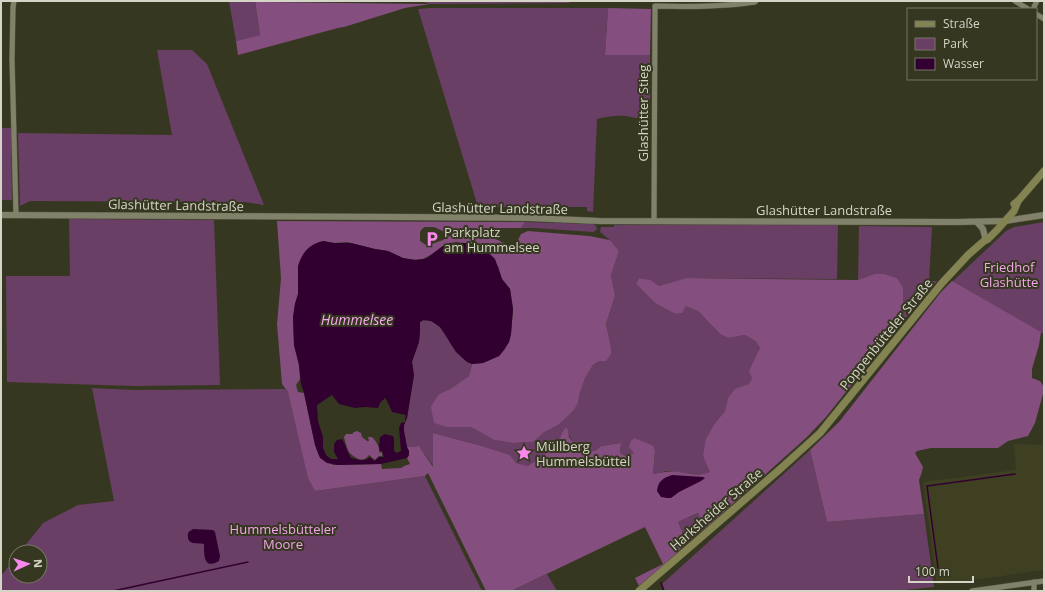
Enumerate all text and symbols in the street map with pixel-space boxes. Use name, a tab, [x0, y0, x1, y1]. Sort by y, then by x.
legend	[907, 8, 1037, 80]
text: Straße	[943, 15, 980, 32]
text: Park	[943, 35, 969, 52]
text: Wasser	[943, 55, 984, 72]
street label: Glashütter Stieg	[634, 65, 652, 161]
street label: Glashütter Landstraße	[108, 195, 244, 215]
street label: Glashütter Landstraße	[432, 198, 568, 218]
street label: Glashütter Landstraße	[756, 201, 892, 219]
place label: Parkplatz am Hummelsee	[444, 223, 540, 256]
parking icon: Parkplatz am Hummelsee	[423, 230, 441, 248]
park label: Friedhof Glashütte	[980, 258, 1038, 291]
street label: Poppenbütteler Straße	[835, 275, 937, 393]
water label: Hummelsee	[321, 310, 393, 329]
place label: Müllberg Hummelsbüttel	[536, 437, 630, 470]
place icon: Müllberg Hummelsbüttel	[515, 444, 533, 462]
street label: Harksheider Straße	[666, 464, 766, 554]
park label: Hummelsbütteler Moore	[230, 520, 337, 553]
north arrow	[8, 544, 48, 584]
scale bar	[909, 558, 973, 584]
text: N	[31, 559, 46, 568]
text: 100 m	[915, 563, 950, 580]

